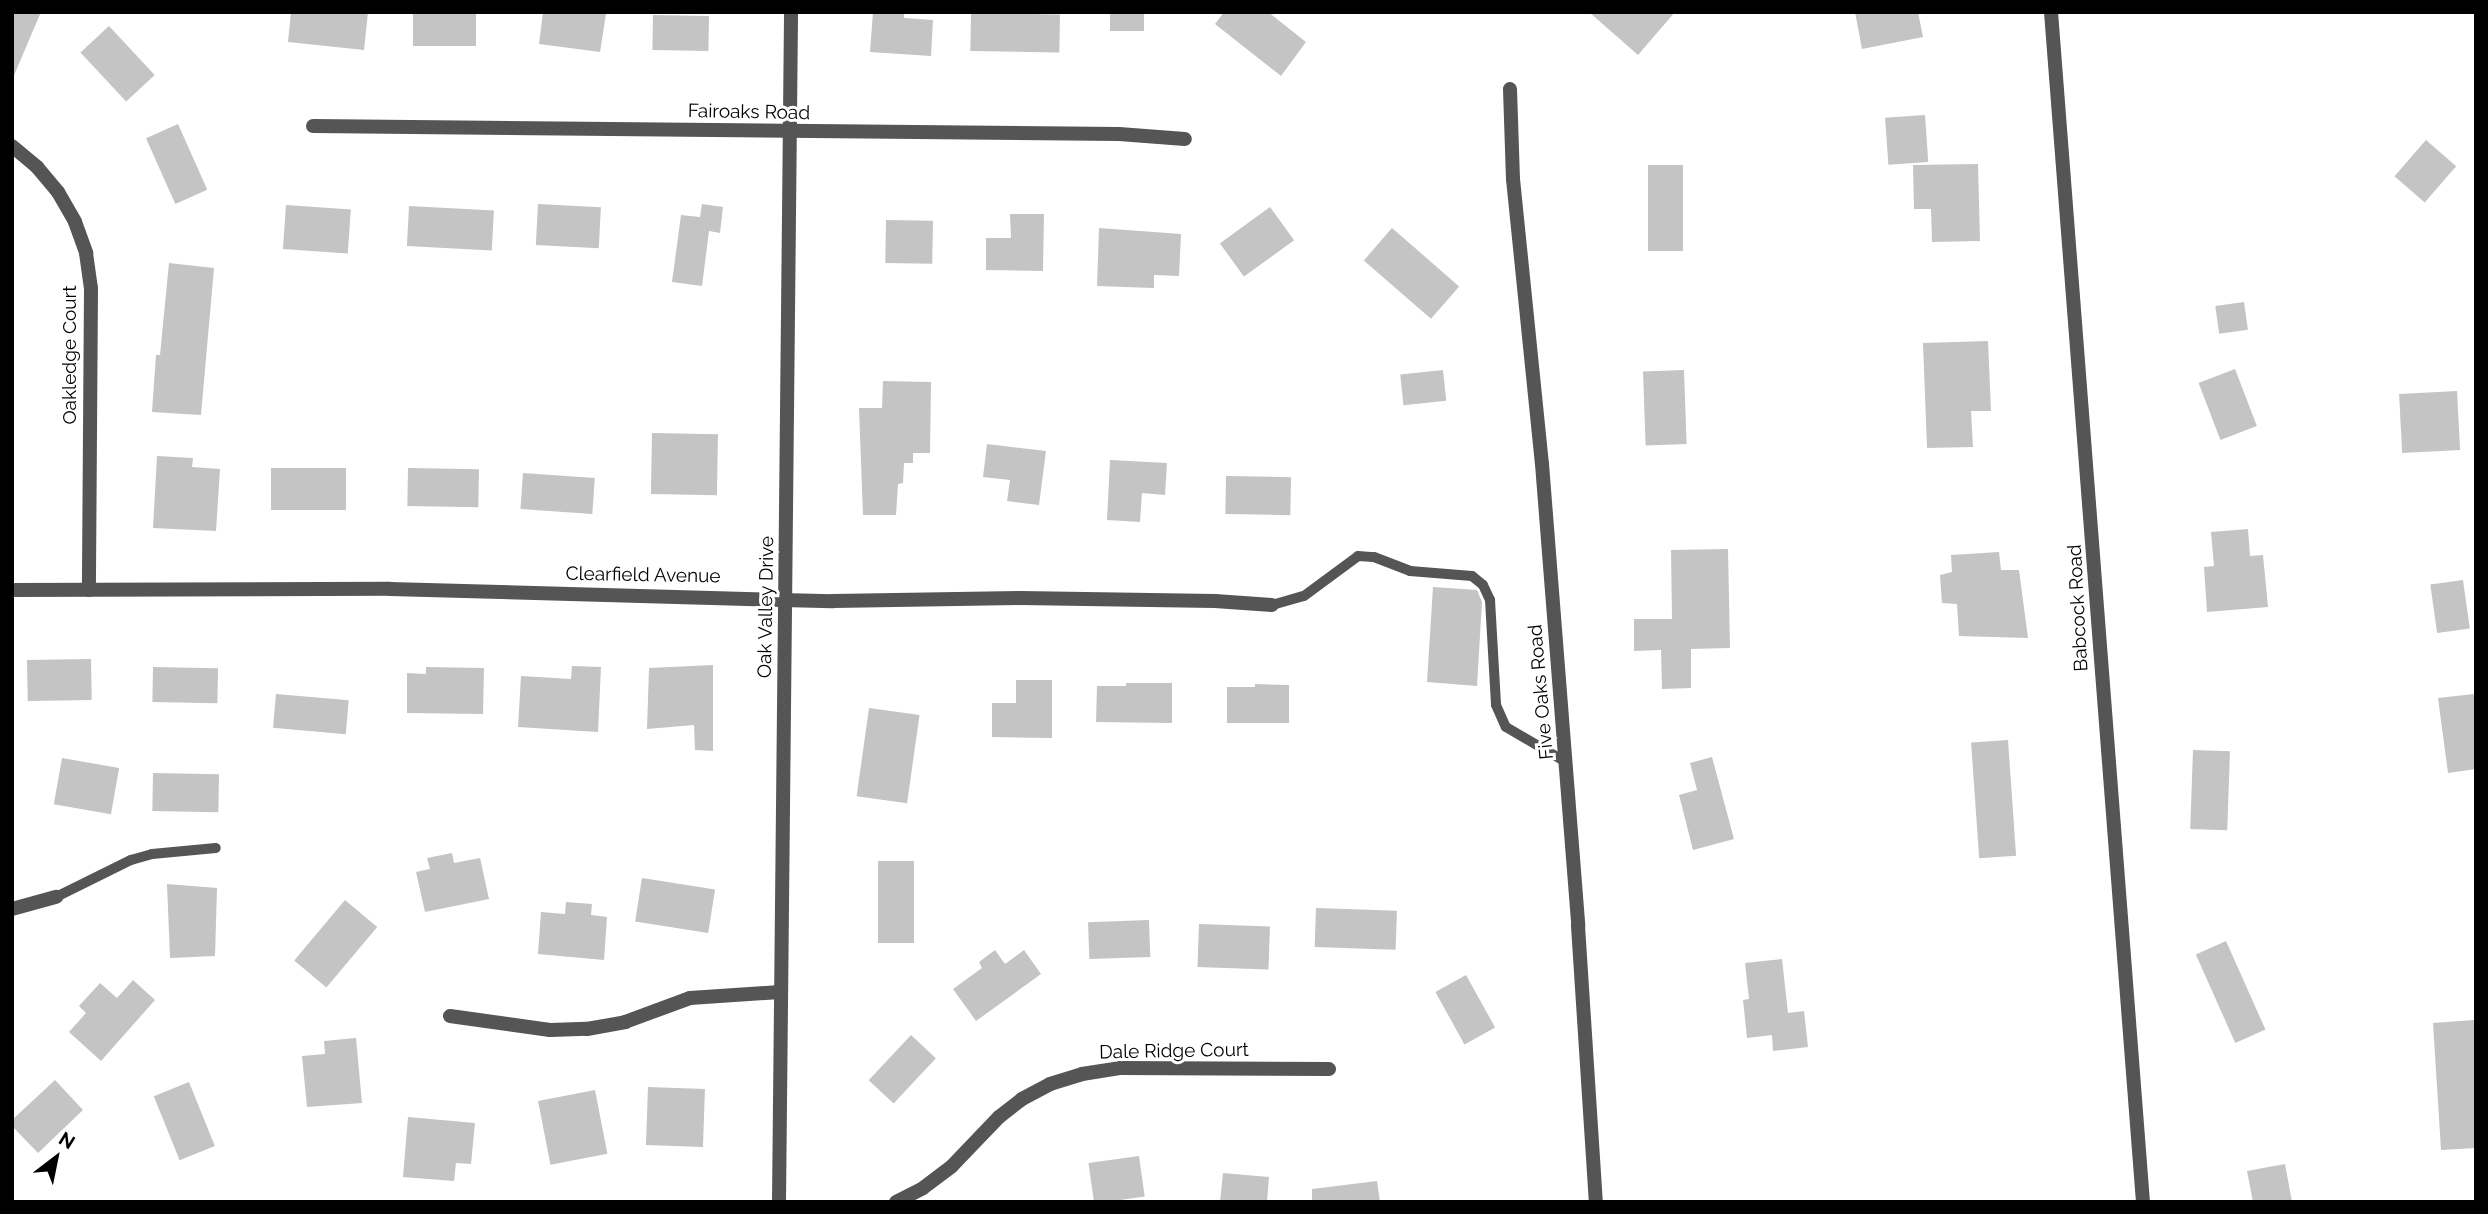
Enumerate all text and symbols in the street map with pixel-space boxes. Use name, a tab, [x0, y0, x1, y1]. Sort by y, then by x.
street label: Fairoaks Road	[688, 100, 810, 124]
street label: Oakledge Court	[59, 285, 81, 425]
street label: Oak Valley Drive	[753, 535, 779, 679]
street label: Babcock Road	[2063, 544, 2093, 672]
street label: Clearfield Avenue	[565, 562, 721, 588]
street label: Five Oaks Road	[1524, 624, 1558, 760]
street label: Dale Ridge Court	[1099, 1038, 1249, 1064]
north arrow	[21, 1123, 91, 1193]
text: N	[55, 1127, 79, 1153]

